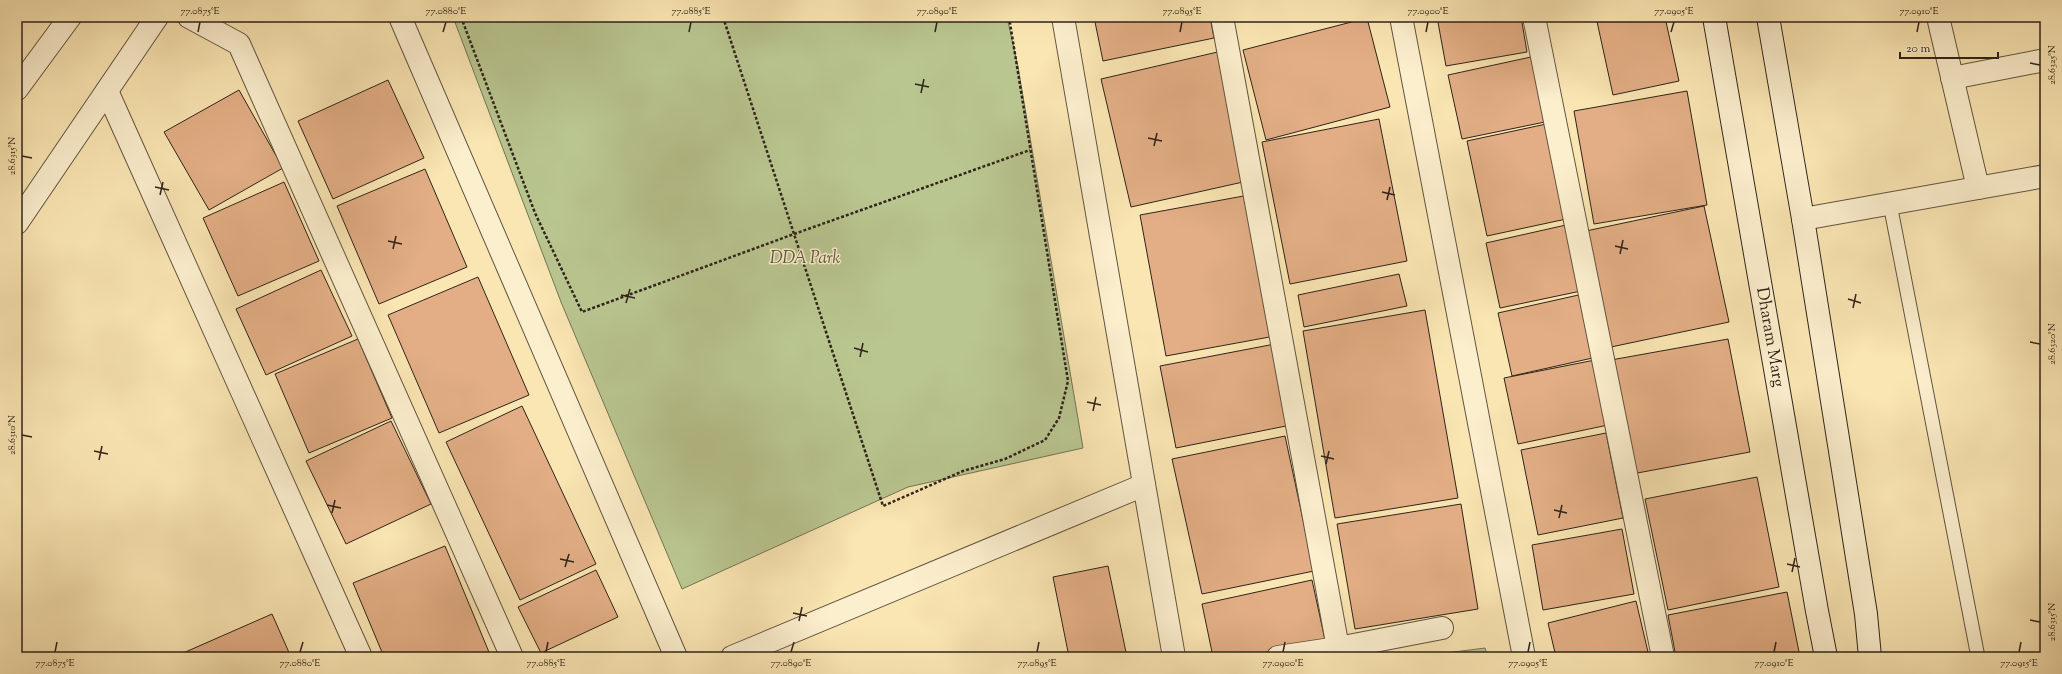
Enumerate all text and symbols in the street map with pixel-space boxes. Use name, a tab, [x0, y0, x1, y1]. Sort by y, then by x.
text: 77.0875°E	[180, 4, 220, 19]
text: 77.0880°E	[426, 4, 466, 19]
text: 77.0885°E	[671, 4, 711, 19]
text: 77.0890°E	[917, 4, 957, 19]
text: 77.0895°E	[1162, 4, 1202, 19]
text: 77.0900°E	[1408, 4, 1448, 19]
text: 77.0905°E	[1654, 4, 1694, 19]
text: 77.0910°E	[1900, 4, 1938, 19]
scale bar	[1900, 34, 1998, 60]
text: 20 m	[1906, 40, 1931, 58]
text: 28.6325°N	[2045, 45, 2060, 85]
text: 28.6315°N	[5, 137, 20, 175]
park label: DDA Park	[770, 247, 841, 271]
street label: Dharam Marg	[1749, 285, 1790, 389]
text: 28.6320°N	[2045, 323, 2060, 365]
text: 28.6310°N	[5, 415, 20, 455]
text: 28.6315°N	[2045, 603, 2060, 641]
text: 77.0875°E	[35, 656, 75, 671]
text: 77.0880°E	[280, 656, 320, 671]
text: 77.0885°E	[526, 656, 566, 671]
text: 77.0890°E	[771, 656, 811, 671]
text: 77.0895°E	[1017, 656, 1057, 671]
text: 77.0900°E	[1263, 656, 1303, 671]
text: 77.0905°E	[1508, 656, 1548, 671]
text: 77.0910°E	[1755, 656, 1793, 671]
text: 77.0915°E	[2000, 656, 2038, 671]

